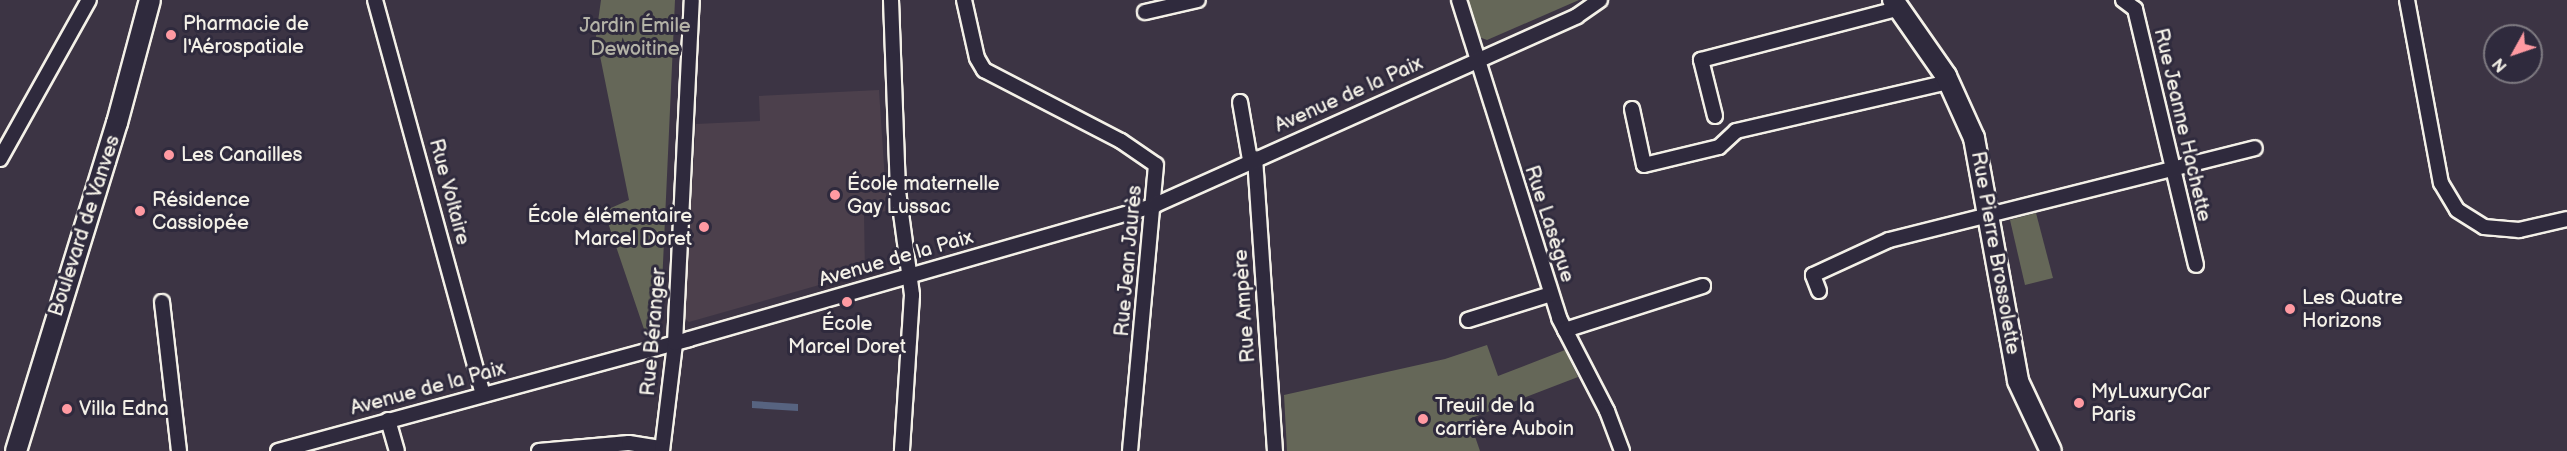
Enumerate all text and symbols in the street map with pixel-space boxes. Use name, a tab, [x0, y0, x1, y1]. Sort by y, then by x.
place label: Pharmacie de l'Aérospatiale	[183, 12, 309, 59]
park label: Jardin Émile Dewoitine	[579, 15, 691, 62]
north arrow	[2483, 24, 2543, 84]
street label: Rue Jeanne Hachette	[2148, 25, 2216, 225]
marker: Pharmacie de l'Aérospatiale	[164, 28, 178, 42]
street label: Avenue de la Paix	[1271, 52, 1427, 138]
text: N	[2489, 54, 2512, 75]
street label: Boulevard de Vanves	[44, 132, 126, 320]
street label: Rue Voltaire	[423, 136, 475, 248]
place label: Les Canailles	[181, 143, 302, 167]
marker: Les Canailles	[162, 148, 176, 162]
street label: Rue Pierre Brossolette	[1965, 150, 2025, 356]
street label: Rue Lasègue	[1519, 163, 1579, 285]
place label: École maternelle Gay Lussac	[847, 172, 1000, 219]
street label: Rue Jean Jaurès	[1110, 183, 1148, 339]
place label: Résidence Cassiopée	[152, 188, 250, 235]
marker: École maternelle Gay Lussac	[828, 188, 842, 202]
marker: Résidence Cassiopée	[133, 204, 147, 218]
place label: École élémentaire Marcel Doret	[527, 204, 692, 251]
marker: École élémentaire Marcel Doret	[697, 220, 711, 234]
street label: Avenue de la Paix	[816, 225, 976, 293]
street label: Rue Ampère	[1229, 248, 1261, 364]
street label: Rue Béranger	[636, 267, 672, 397]
place label: Les Quatre Horizons	[2302, 286, 2403, 333]
marker: École Marcel Doret	[840, 295, 854, 309]
marker: Les Quatre Horizons	[2283, 302, 2297, 316]
place label: École Marcel Doret	[788, 312, 906, 359]
street label: Avenue de la Paix	[348, 357, 508, 421]
place label: MyLuxuryCar Paris	[2091, 380, 2210, 427]
place label: Treuil de la carrière Auboin	[1435, 395, 1574, 442]
marker: MyLuxuryCar Paris	[2072, 396, 2086, 410]
place label: Villa Edna	[79, 397, 169, 421]
marker: Villa Edna	[60, 402, 74, 416]
marker: Treuil de la carrière Auboin	[1416, 412, 1430, 426]

